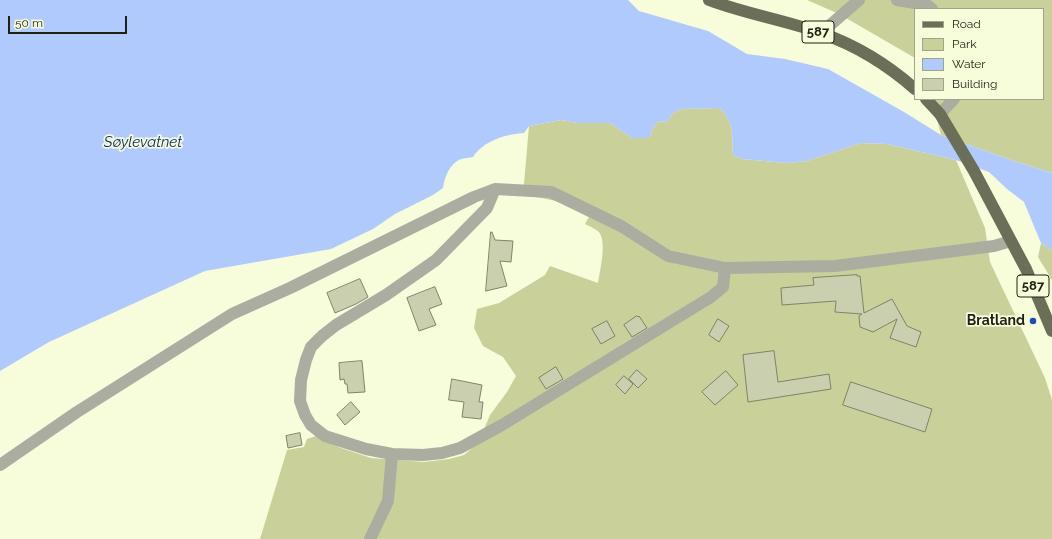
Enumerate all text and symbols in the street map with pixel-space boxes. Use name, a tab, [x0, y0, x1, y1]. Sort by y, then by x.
scale bar	[10, 8, 129, 34]
legend	[914, 8, 1044, 100]
text: 50 m	[15, 16, 43, 30]
text: Road	[952, 17, 981, 31]
road number: 587	[802, 21, 834, 43]
text: Park	[952, 37, 977, 51]
text: Water	[952, 57, 986, 71]
text: Building	[952, 77, 998, 91]
water label: Søylevatnet	[104, 133, 182, 151]
road number: 587	[1017, 275, 1049, 297]
place label: Bratland	[967, 313, 1025, 329]
marker: Bratland	[1028, 316, 1038, 326]

